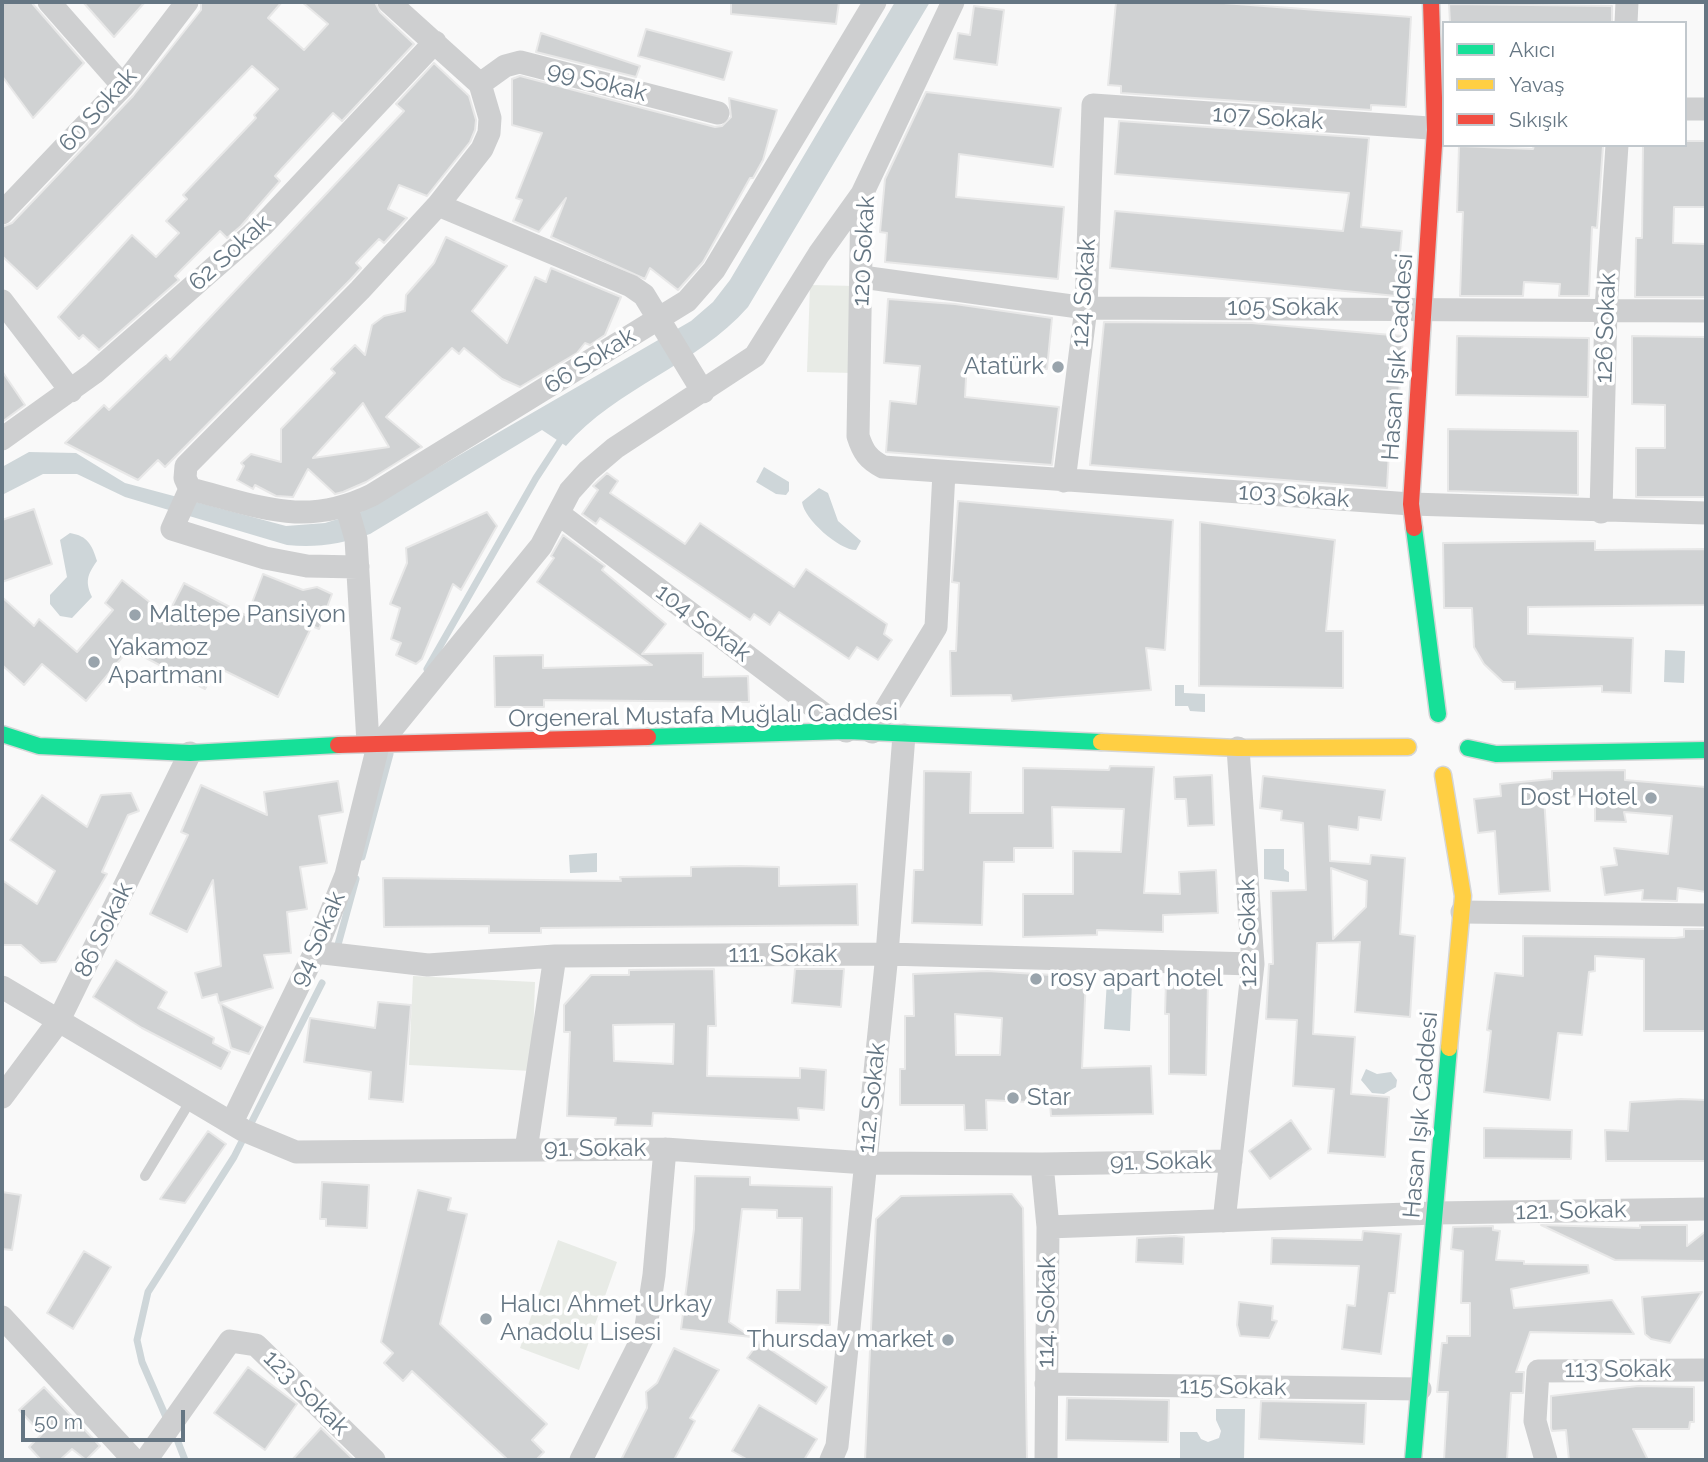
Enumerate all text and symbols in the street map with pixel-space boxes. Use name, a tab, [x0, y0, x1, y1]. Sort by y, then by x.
legend	[1442, 21, 1687, 147]
text: Akıcı	[1509, 37, 1555, 62]
street label: 99 Sokak	[544, 56, 650, 108]
street label: 60 Sokak	[53, 62, 143, 158]
text: Yavaş	[1509, 72, 1564, 97]
street label: 107 Sokak	[1212, 100, 1324, 136]
text: Sıkışık	[1509, 107, 1568, 132]
street label: 120 Sokak	[847, 195, 881, 307]
street label: 62 Sokak	[183, 209, 277, 297]
street label: 124 Sokak	[1066, 237, 1102, 349]
street label: Hasan Işık Caddesi	[1376, 253, 1420, 461]
street label: 126 Sokak	[1590, 272, 1622, 384]
street label: 105 Sokak	[1227, 294, 1339, 322]
street label: 66 Sokak	[539, 322, 641, 400]
place label: Atatürk	[964, 353, 1044, 381]
marker: Atatürk	[1050, 359, 1066, 375]
street label: 103 Sokak	[1238, 478, 1350, 514]
street label: 104 Sokak	[650, 578, 756, 668]
place label: Maltepe Pansiyon	[149, 601, 346, 629]
marker: Maltepe Pansiyon	[127, 607, 143, 623]
place label: Yakamoz Apartmanı	[108, 634, 223, 690]
marker: Yakamoz Apartmanı	[86, 654, 102, 670]
street label: Orgeneral Mustafa Muğlalı Caddesi	[508, 698, 898, 734]
place label: Dost Hotel	[1520, 784, 1637, 812]
marker: Dost Hotel	[1643, 790, 1659, 806]
street label: 86 Sokak	[69, 878, 139, 982]
street label: 122 Sokak	[1233, 878, 1263, 988]
street label: 94 Sokak	[284, 887, 352, 991]
street label: 111. Sokak	[729, 941, 837, 969]
place label: rosy apart hotel	[1050, 965, 1223, 993]
marker: rosy apart hotel	[1028, 971, 1044, 987]
street label: Hasan Işık Caddesi	[1398, 1011, 1444, 1219]
street label: 112. Sokak	[852, 1041, 892, 1155]
place label: Star	[1027, 1084, 1071, 1112]
marker: Star	[1005, 1090, 1021, 1106]
street label: 91. Sokak	[544, 1135, 646, 1163]
street label: 91. Sokak	[1110, 1147, 1212, 1177]
street label: 121. Sokak	[1515, 1196, 1627, 1226]
street label: 114. Sokak	[1032, 1256, 1062, 1368]
place label: Halıcı Ahmet Urkay Anadolu Lisesi	[500, 1291, 712, 1347]
marker: Halıcı Ahmet Urkay Anadolu Lisesi	[478, 1311, 494, 1327]
place label: Thursday market	[747, 1326, 934, 1354]
marker: Thursday market	[940, 1332, 956, 1348]
street label: 123 Sokak	[257, 1344, 355, 1442]
street label: 113 Sokak	[1565, 1356, 1671, 1384]
street label: 115 Sokak	[1179, 1372, 1287, 1402]
scale bar	[24, 1396, 189, 1440]
text: 50 m	[34, 1409, 83, 1434]

